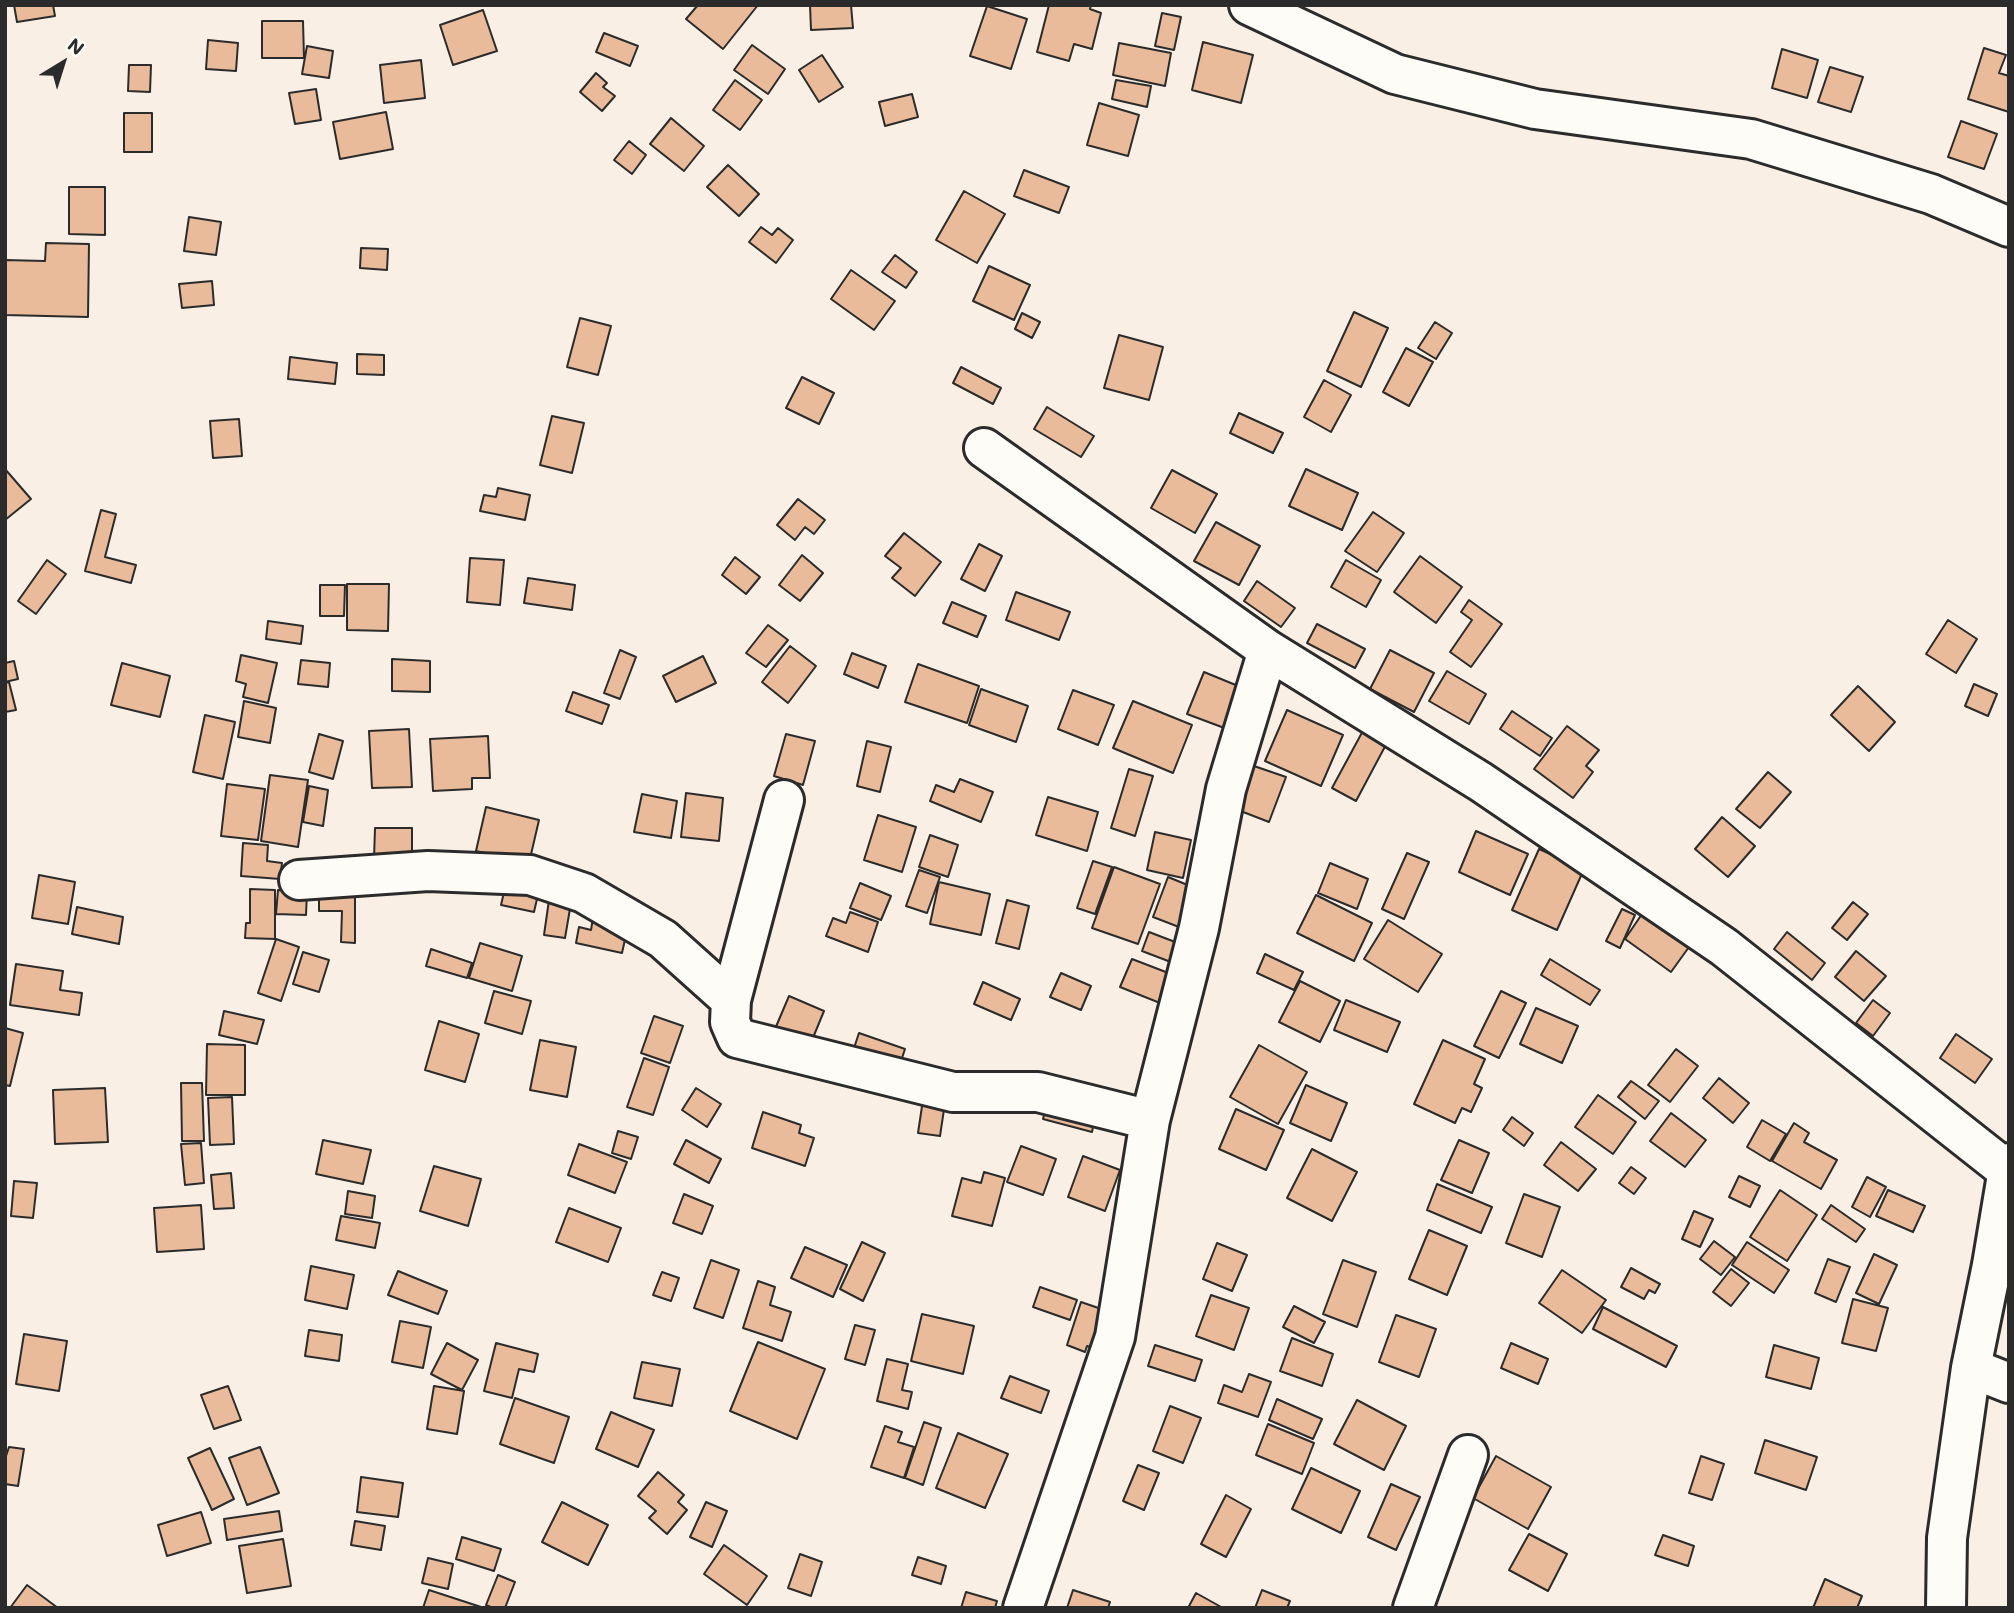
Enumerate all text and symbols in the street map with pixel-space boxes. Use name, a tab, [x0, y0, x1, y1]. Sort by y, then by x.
north arrow	[28, 28, 98, 98]
text: N	[63, 32, 90, 60]

